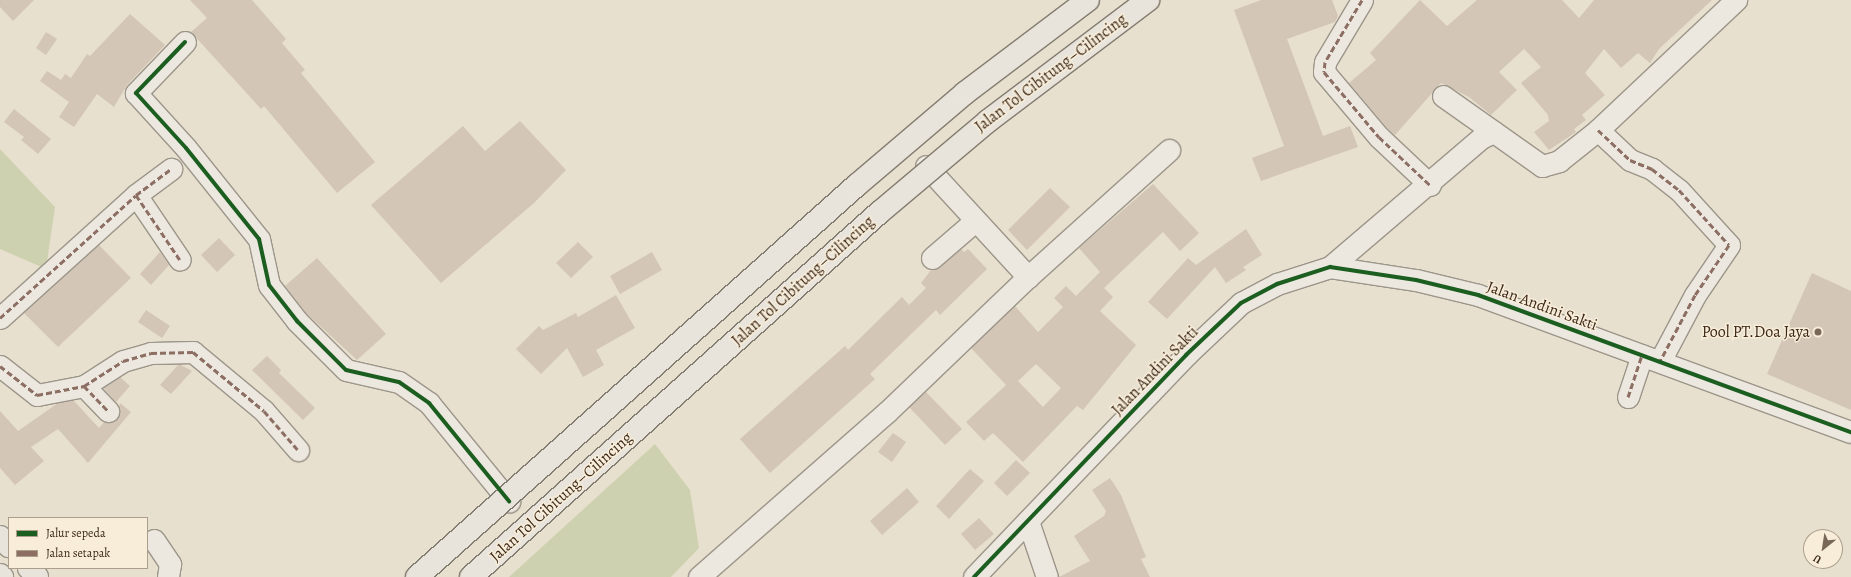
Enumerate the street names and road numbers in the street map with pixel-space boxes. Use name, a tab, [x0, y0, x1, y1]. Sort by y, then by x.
street label: Jalan Tol Cibitung–Cilincing	[971, 10, 1131, 136]
street label: Jalan Tol Cibitung–Cilincing	[728, 212, 878, 350]
street label: Jalan Andini Sakti	[1484, 277, 1600, 335]
street label: Jalan Andini Sakti	[1108, 323, 1202, 419]
street label: Jalan Tol Cibitung–Cilincing	[486, 428, 636, 566]

